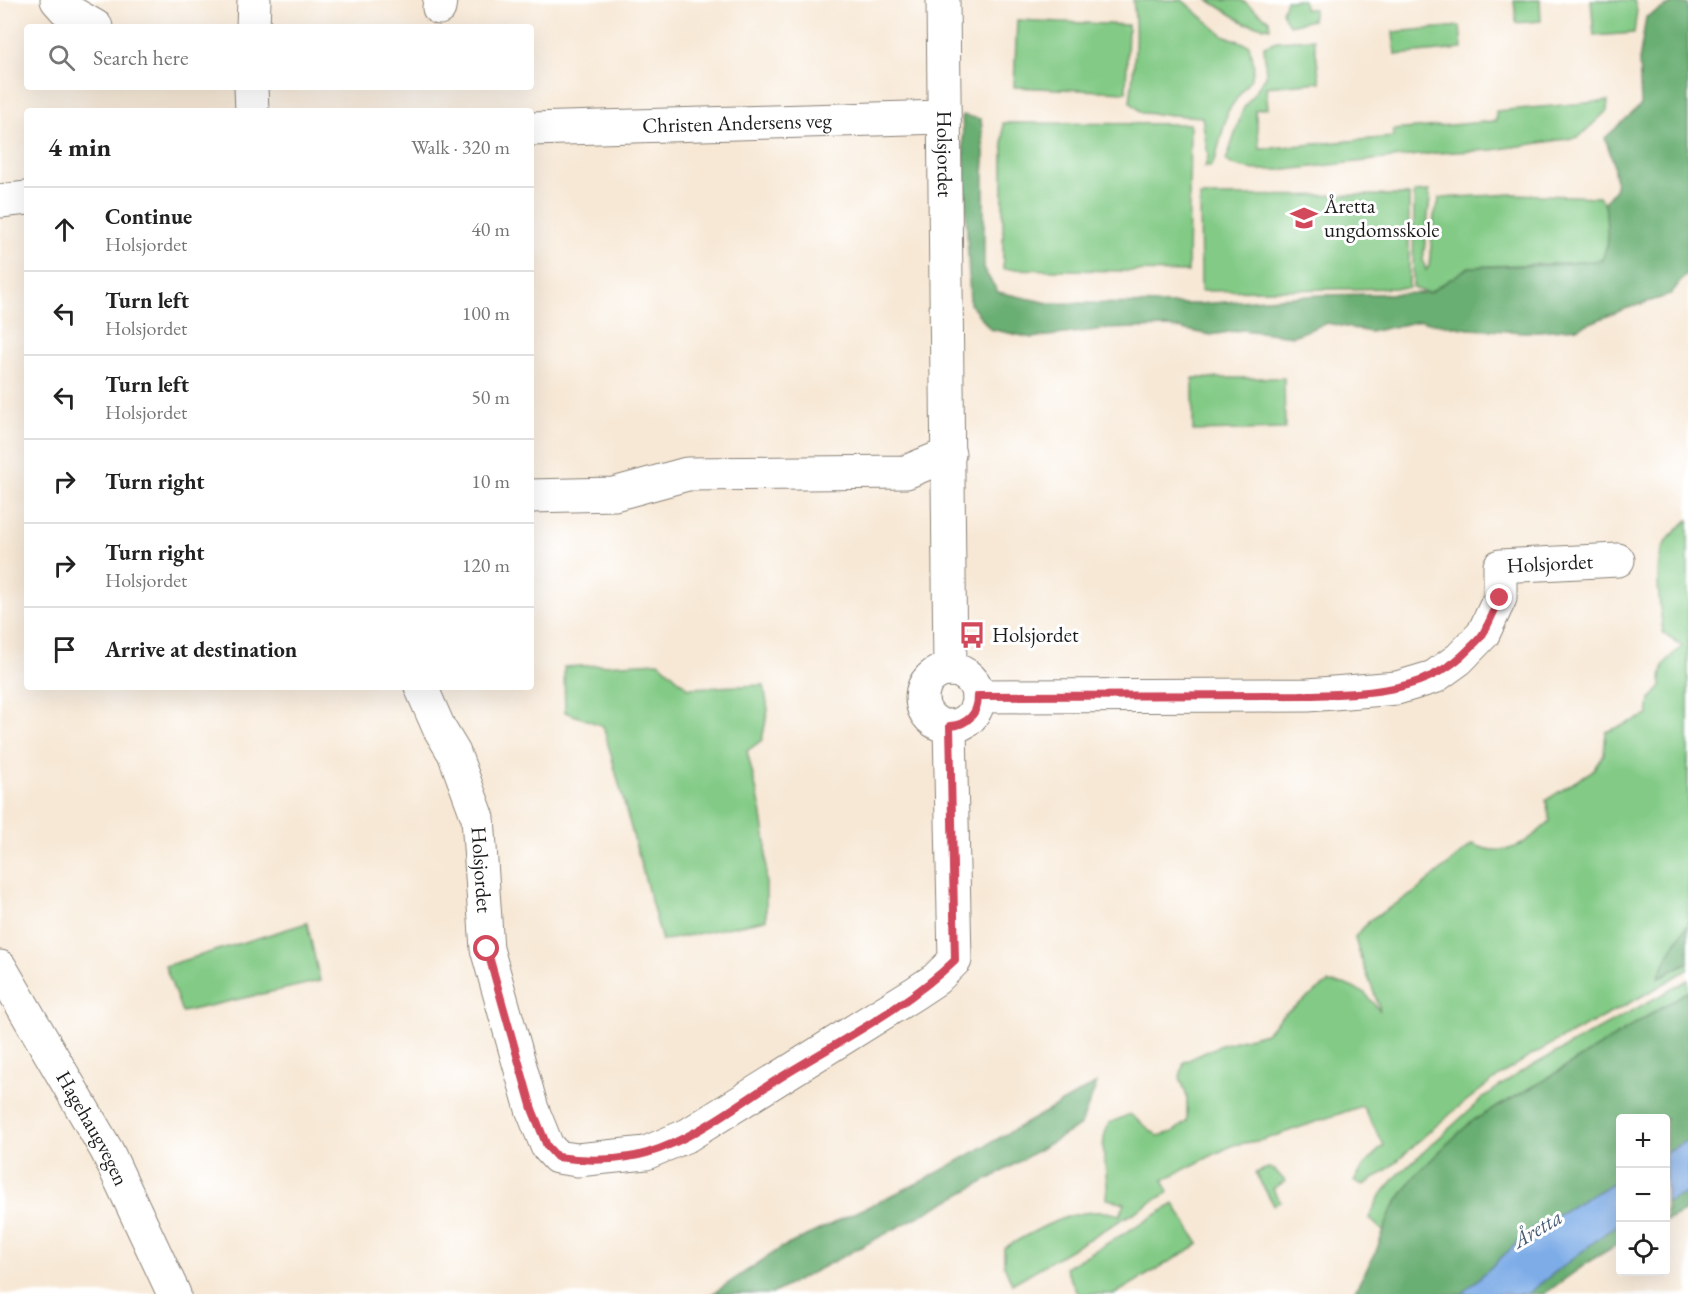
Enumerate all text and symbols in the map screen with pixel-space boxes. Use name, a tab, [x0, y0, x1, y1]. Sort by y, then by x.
search box	[24, 24, 534, 90]
icon: search	[45, 41, 78, 74]
text: Search here	[93, 43, 188, 72]
street label: Christen Andersens veg	[642, 106, 833, 139]
street label: Holsjordet	[931, 111, 959, 198]
text: 4 min	[48, 130, 111, 164]
text: Walk · 320 m	[411, 134, 510, 160]
place label: Åretta ungdomsskole	[1323, 192, 1439, 243]
text: Continue	[105, 202, 192, 231]
school or university icon: Åretta ungdomsskole	[1289, 203, 1319, 233]
icon: ahead	[48, 213, 81, 246]
text: 40 m	[471, 216, 510, 242]
text: Holsjordet	[105, 231, 187, 257]
text: Turn left	[105, 286, 189, 315]
icon: left	[48, 297, 81, 330]
text: 100 m	[462, 300, 510, 326]
text: Holsjordet	[105, 315, 187, 341]
text: Turn left	[105, 370, 189, 399]
icon: left	[48, 381, 81, 414]
text: 50 m	[471, 384, 510, 410]
text: Holsjordet	[105, 399, 187, 425]
icon: right	[48, 465, 81, 498]
text: Turn right	[105, 467, 204, 496]
text: 10 m	[471, 468, 510, 494]
text: Turn right	[105, 538, 204, 567]
street label: Holsjordet	[1506, 547, 1594, 579]
icon: right	[48, 549, 81, 582]
text: 120 m	[462, 552, 510, 578]
text: Holsjordet	[105, 567, 187, 593]
route end	[1486, 584, 1512, 610]
bus stop icon: Holsjordet	[957, 620, 987, 650]
place label: Holsjordet	[992, 621, 1079, 648]
icon: arrive	[48, 633, 81, 666]
text: Arrive at destination	[105, 635, 297, 664]
street label: Holsjordet	[466, 826, 499, 914]
route start	[473, 935, 499, 961]
street label: Hagehaugvegen	[50, 1066, 135, 1190]
map controls	[1616, 1114, 1670, 1276]
button: +	[1616, 1114, 1670, 1168]
button: −	[1616, 1168, 1670, 1222]
water label: Åretta	[1505, 1202, 1568, 1256]
button: locate	[1616, 1222, 1670, 1276]

